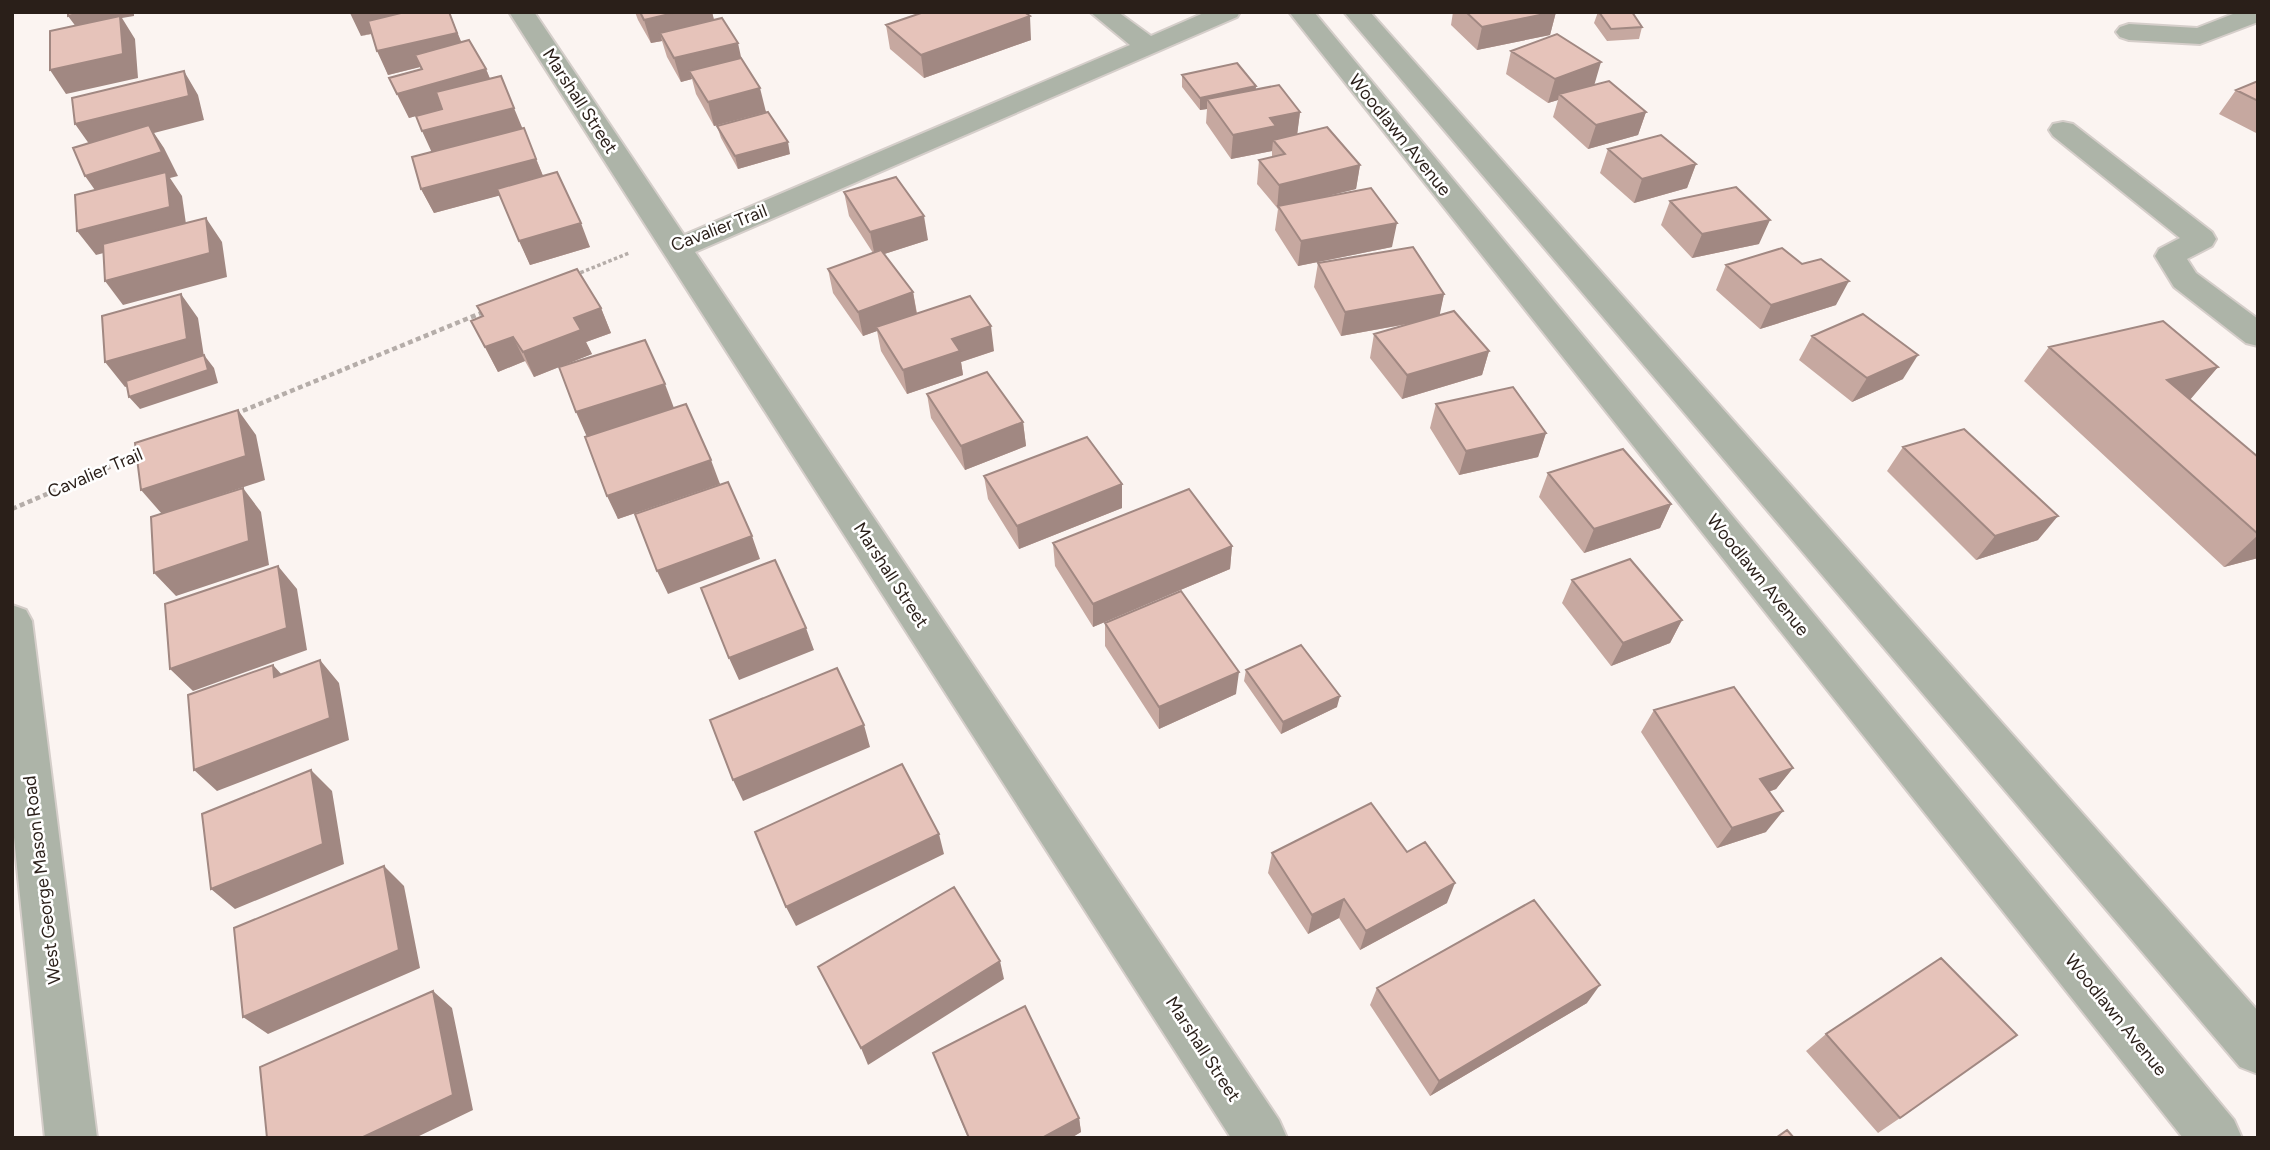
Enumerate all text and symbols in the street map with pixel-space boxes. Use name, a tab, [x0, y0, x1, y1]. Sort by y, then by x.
street label: Marshall Street	[538, 44, 622, 158]
street label: Woodlawn Avenue	[1344, 70, 1456, 201]
street label: Cavalier Trail	[668, 200, 770, 256]
street label: Cavalier Trail	[44, 443, 146, 503]
street label: Woodlawn Avenue	[1702, 510, 1814, 641]
street label: Marshall Street	[849, 518, 933, 632]
street label: West George Mason Road	[18, 774, 66, 986]
street label: Woodlawn Avenue	[2060, 950, 2172, 1081]
street label: Marshall Street	[1161, 992, 1245, 1106]

